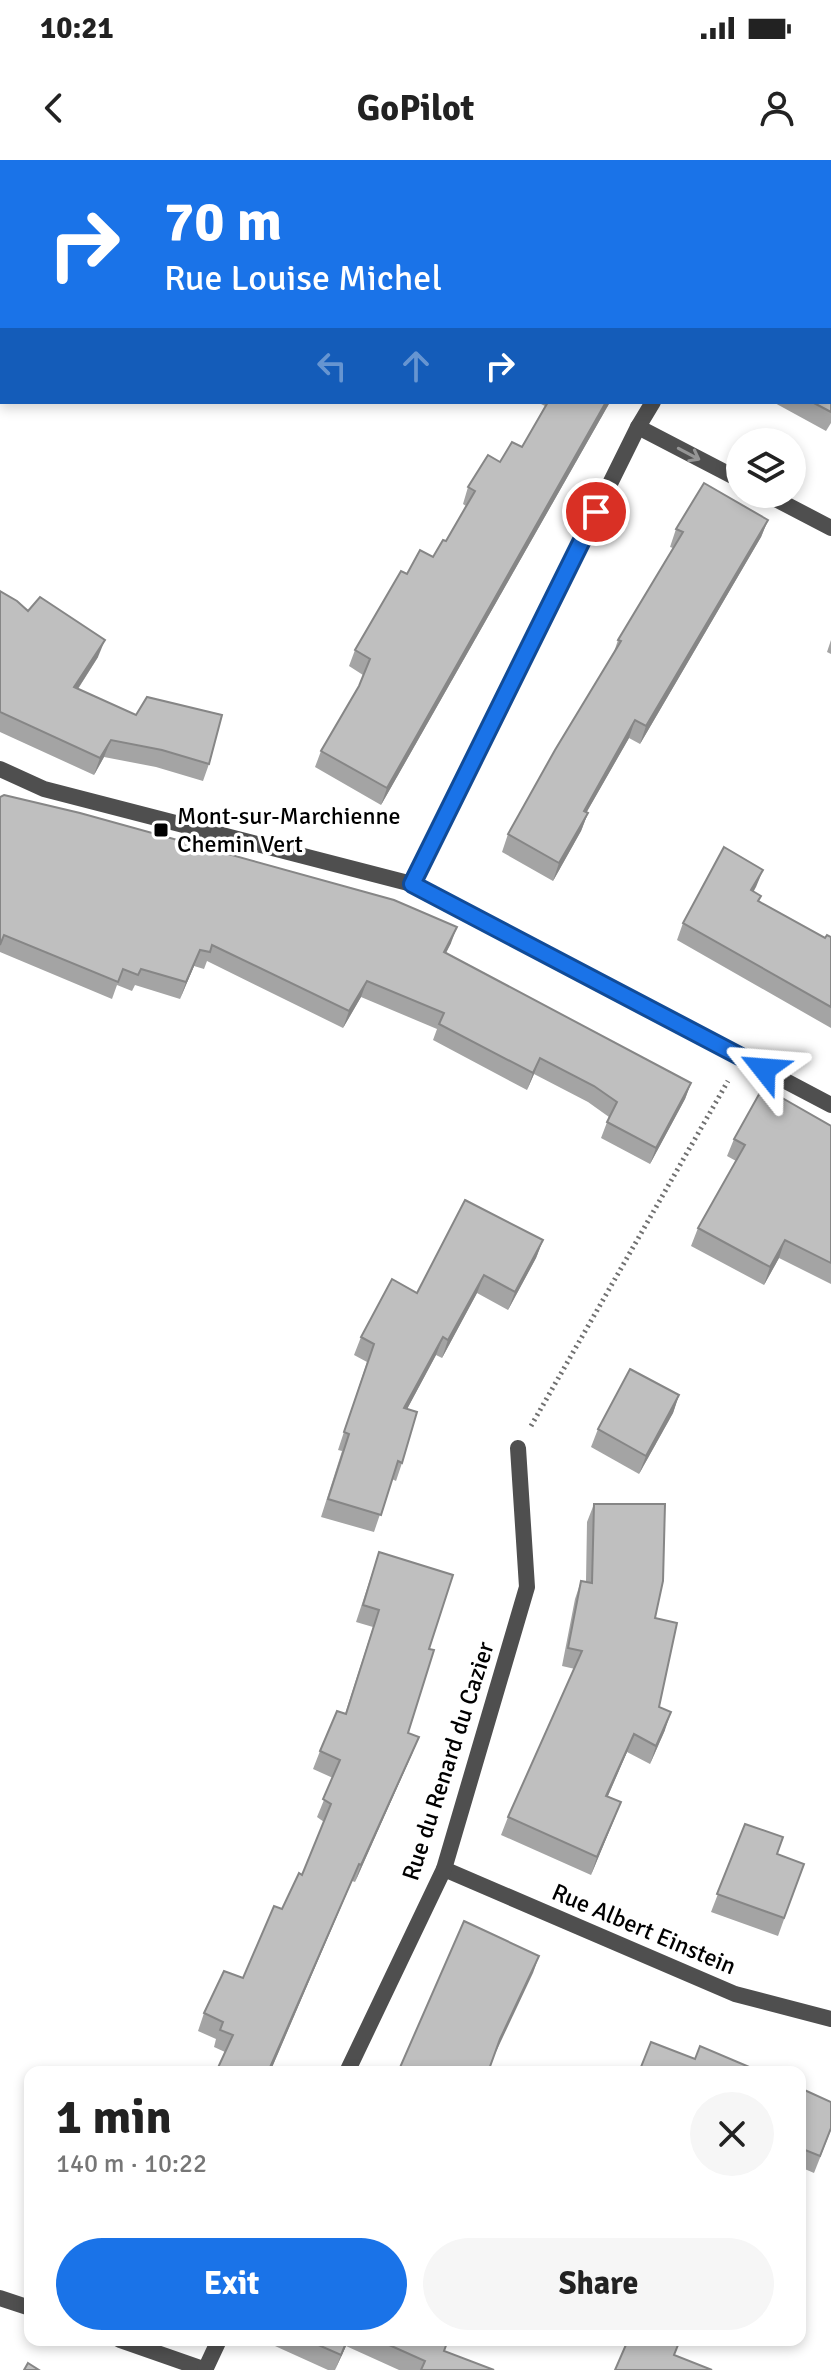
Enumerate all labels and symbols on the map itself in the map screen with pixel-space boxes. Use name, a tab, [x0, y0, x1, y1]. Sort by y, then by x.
one-way arrow	[677, 446, 700, 462]
pin	[562, 478, 630, 546]
place label: Mont-sur-Marchienne Chemin Vert	[177, 801, 401, 859]
marker: Mont-sur-Marchienne Chemin Vert	[152, 821, 170, 839]
position arrow	[722, 1027, 806, 1111]
street label: Rue du Renard du Cazier	[395, 1638, 501, 1884]
street label: Rue Albert Einstein	[548, 1877, 740, 1981]

